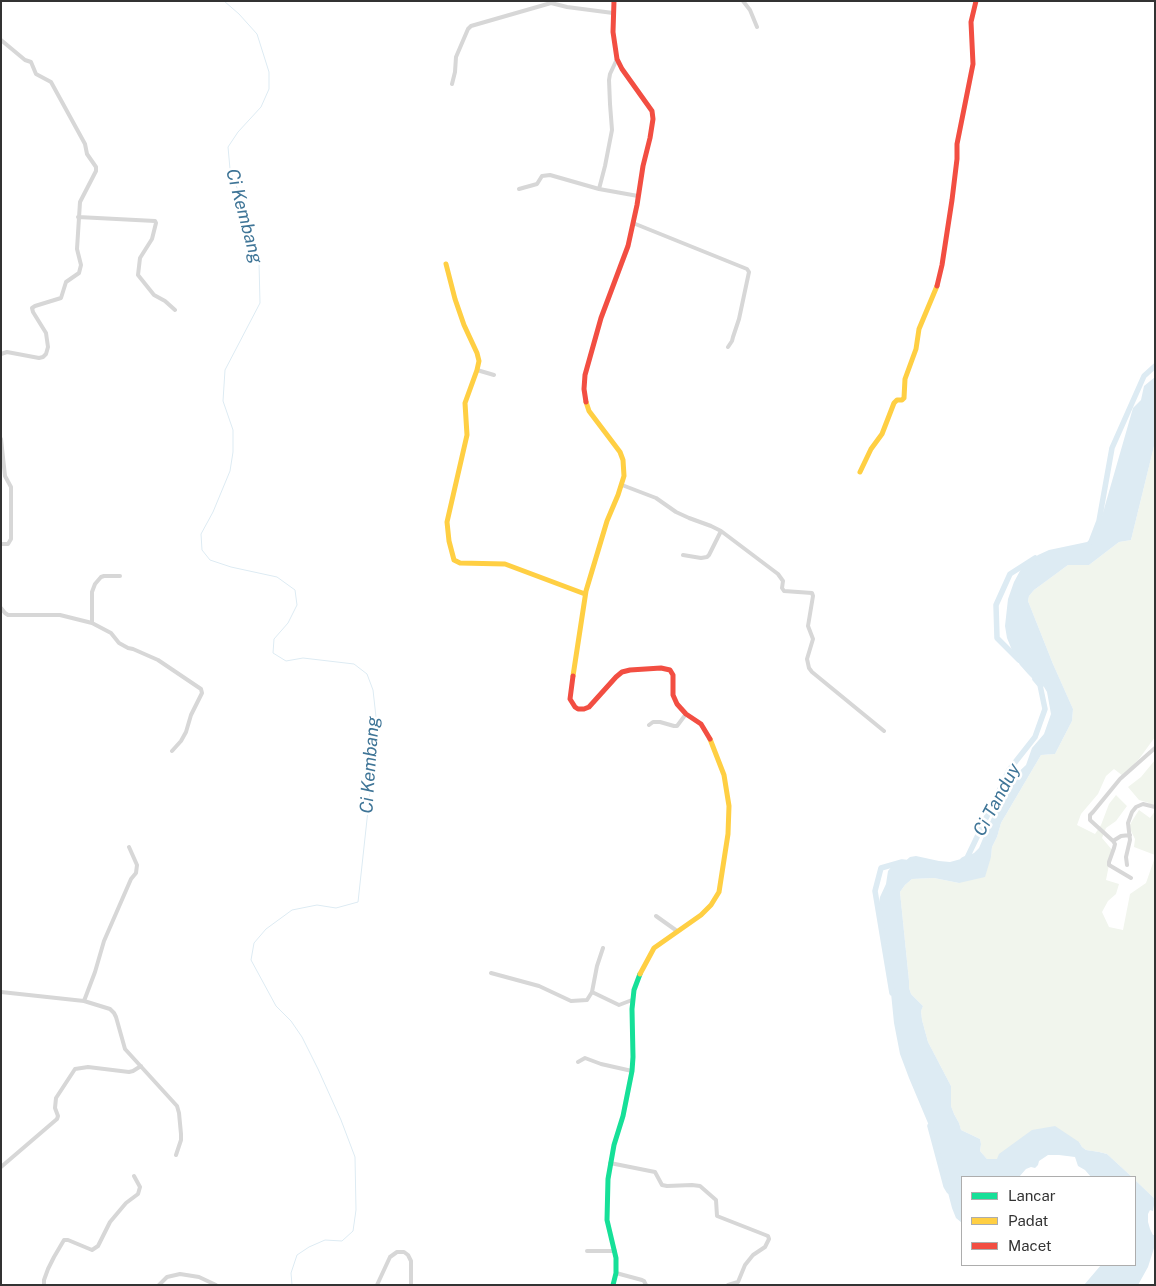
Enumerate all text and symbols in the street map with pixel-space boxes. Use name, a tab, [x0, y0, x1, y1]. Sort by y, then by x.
water label: Ci Kembang	[221, 166, 267, 266]
water label: Ci Kembang	[356, 716, 384, 814]
water label: Ci Tanduy	[969, 760, 1025, 840]
legend	[961, 1176, 1136, 1266]
text: Lancar	[1008, 1187, 1056, 1204]
text: Padat	[1008, 1212, 1048, 1229]
text: Macet	[1008, 1237, 1052, 1254]

